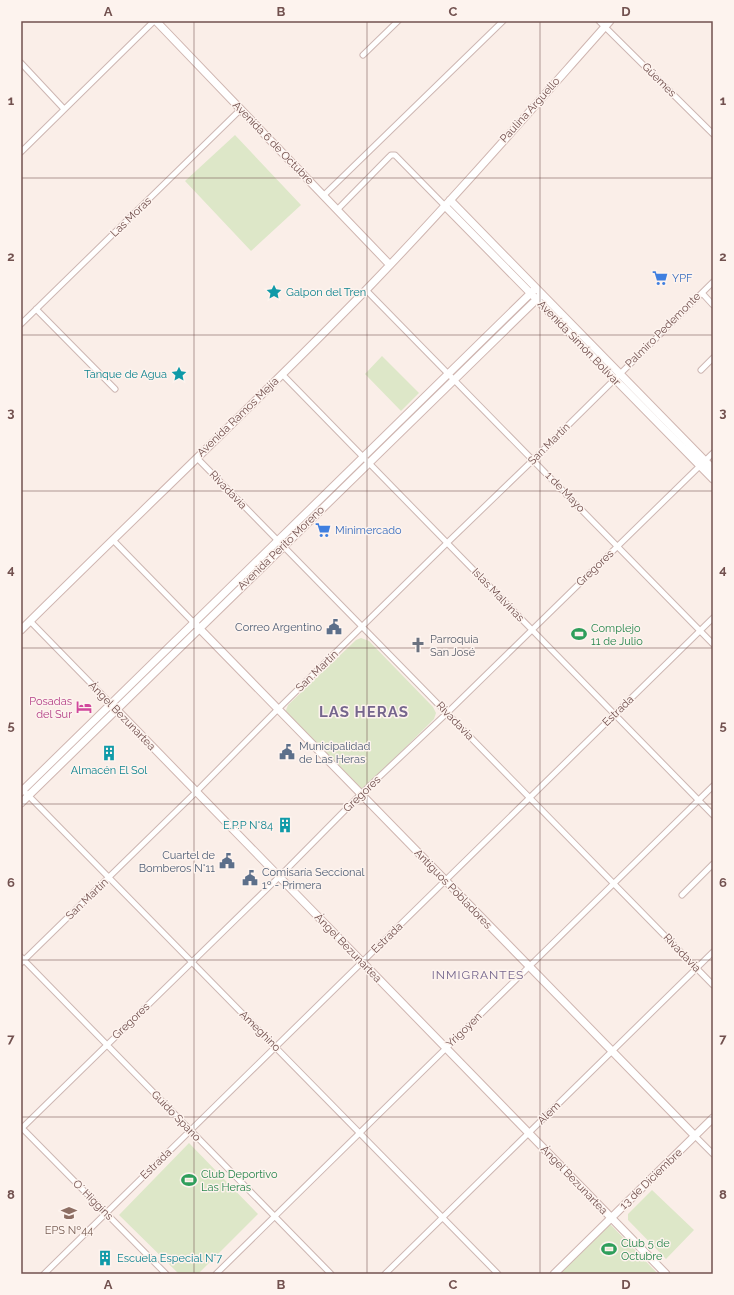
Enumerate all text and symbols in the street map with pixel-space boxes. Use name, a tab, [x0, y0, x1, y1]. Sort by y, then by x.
text: A	[104, 4, 113, 19]
text: B	[277, 4, 286, 19]
text: C	[449, 4, 458, 19]
text: D	[621, 4, 631, 19]
street label: Güemes	[639, 60, 679, 100]
street label: Paulina Arguello	[497, 74, 563, 145]
text: 1	[8, 93, 15, 108]
text: 1	[720, 93, 727, 108]
street label: Avenida 6 de Octubre	[230, 99, 316, 188]
street label: Las Moras	[108, 194, 154, 240]
text: 2	[7, 249, 15, 264]
text: 2	[719, 249, 727, 264]
supermarket icon: YPF	[651, 269, 669, 287]
place label: YPF	[672, 272, 693, 285]
place icon: Galpon del Tren	[265, 283, 283, 301]
place label: Galpon del Tren	[286, 286, 366, 299]
street label: Palmiro Pedemonte	[623, 289, 704, 370]
street label: Avenida Simón Bolívar	[535, 298, 623, 388]
place icon: Tanque de Agua	[170, 365, 188, 383]
place label: Tanque de Agua	[84, 368, 167, 381]
street label: Avenida Ramos Mejía	[194, 375, 282, 459]
text: 3	[7, 405, 15, 420]
text: 3	[719, 405, 727, 420]
street label: San Martín	[525, 420, 573, 468]
street label: Rivadavia	[207, 468, 249, 512]
street label: 1 de Mayo	[542, 469, 588, 515]
street label: Avenida Perito Moreno	[235, 503, 327, 593]
supermarket icon: Minimercado	[314, 521, 332, 539]
place label: Minimercado	[335, 524, 402, 537]
street label: Gregores	[574, 547, 616, 589]
text: 4	[7, 562, 15, 577]
text: 4	[719, 562, 727, 577]
street label: Islas Malvinas	[469, 565, 527, 625]
public building icon: Correo Argentino	[325, 618, 343, 636]
place label: Correo Argentino	[235, 621, 322, 634]
place label: Complejo 11 de Julio	[591, 622, 643, 648]
sports icon: Complejo 11 de Julio	[570, 625, 588, 643]
place label: Parroquia San José	[430, 633, 479, 659]
church icon: Parroquia San José	[409, 636, 427, 654]
street label: San Martín	[293, 648, 341, 694]
street label: Ángel Bezunartea	[86, 678, 159, 753]
street label: Estrada	[600, 693, 636, 729]
place label: Posadas del Sur	[29, 695, 72, 721]
hotel icon: Posadas del Sur	[75, 698, 93, 716]
street label: Rivadavia	[434, 699, 476, 743]
district label: LAS HERAS	[319, 703, 409, 721]
text: 5	[7, 718, 15, 733]
text: 5	[719, 718, 727, 733]
place label: Municipalidad de Las Heras	[299, 740, 370, 766]
public building icon: Municipalidad de Las Heras	[278, 743, 296, 761]
building icon: Almacén El Sol	[100, 744, 118, 762]
place label: Almacén El Sol	[71, 764, 147, 777]
street label: Gregores	[341, 773, 383, 815]
building icon: E.P.P N°84	[276, 816, 294, 834]
place label: E.P.P N°84	[223, 819, 273, 832]
street label: Antiguos Pobladores	[412, 846, 494, 932]
place label: Cuartel de Bomberos N°11	[139, 849, 216, 875]
public building icon: Cuartel de Bomberos N°11	[218, 852, 236, 870]
place label: Comisaría Seccional 1º - Primera	[262, 866, 364, 892]
public building icon: Comisaría Seccional 1º - Primera	[241, 869, 259, 887]
text: 6	[7, 875, 15, 890]
text: 6	[719, 875, 727, 890]
street label: San Martín	[63, 876, 111, 922]
street label: Ángel Bezunartea	[312, 910, 385, 985]
street label: Estrada	[369, 920, 405, 956]
street label: Rivadavia	[661, 931, 703, 975]
district label: INMIGRANTES	[432, 968, 524, 982]
street label: Gregores	[110, 1000, 152, 1042]
street label: Ameghino	[237, 1008, 284, 1055]
street label: Yrigoyen	[443, 1010, 485, 1050]
text: 7	[7, 1031, 15, 1046]
text: 7	[719, 1031, 727, 1046]
street label: Guido Spano	[149, 1088, 204, 1144]
street label: Alem	[535, 1099, 563, 1127]
street label: Ángel Bezunartea	[538, 1142, 611, 1217]
street label: Estrada	[138, 1146, 174, 1182]
street label: 13 de Diciembre	[617, 1146, 685, 1212]
place label: Club Deportivo Las Heras	[201, 1168, 278, 1194]
sports icon: Club Deportivo Las Heras	[180, 1171, 198, 1189]
street label: O´ Higgins	[70, 1177, 116, 1223]
text: 8	[7, 1187, 15, 1202]
text: 8	[719, 1187, 727, 1202]
school or university icon: EPS Nº44	[60, 1204, 78, 1222]
place label: EPS Nº44	[45, 1224, 93, 1237]
place label: Club 5 de Octubre	[621, 1237, 670, 1263]
sports icon: Club 5 de Octubre	[600, 1240, 618, 1258]
building icon: Escuela Especial N°7	[96, 1249, 114, 1267]
place label: Escuela Especial N°7	[117, 1252, 222, 1265]
text: A	[104, 1277, 113, 1292]
text: B	[277, 1277, 286, 1292]
text: C	[449, 1277, 458, 1292]
text: D	[621, 1277, 631, 1292]

